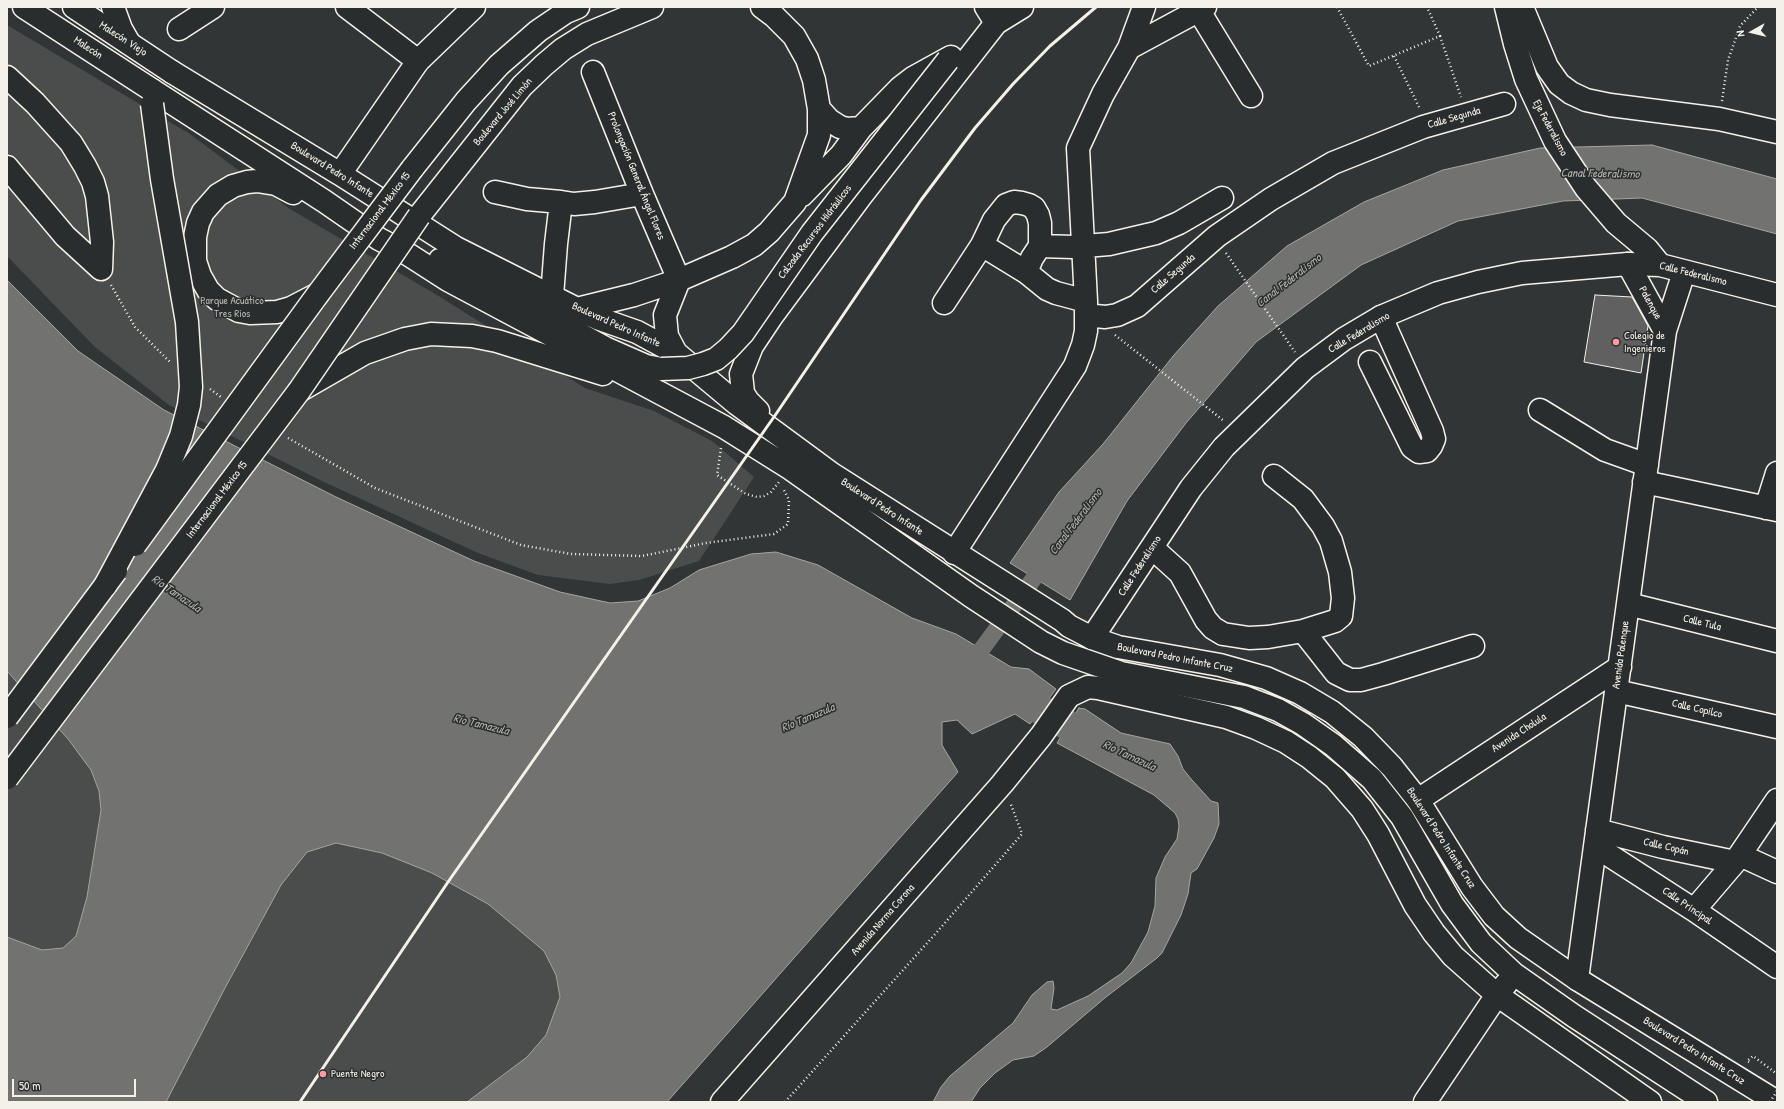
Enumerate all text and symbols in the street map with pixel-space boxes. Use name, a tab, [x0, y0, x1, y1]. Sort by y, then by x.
north arrow	[1732, 12, 1772, 52]
street label: Malecón Viejo	[97, 19, 149, 59]
text: N	[1733, 30, 1747, 38]
street label: Malecón	[71, 34, 105, 62]
street label: Boulevard José Limón	[471, 75, 535, 149]
street label: Eje Federalismo	[1530, 98, 1570, 158]
street label: Calle Segunda	[1426, 104, 1482, 132]
street label: Prolongación General Ángel Flores	[604, 110, 668, 242]
street label: Boulevard Pedro Infante	[288, 139, 376, 201]
water label: Canal Federalismo	[1560, 166, 1640, 182]
street label: Internacional México 15	[347, 170, 413, 252]
street label: Calzada Recursos Hidráulicos	[775, 182, 855, 282]
street label: Calle Segunda	[1148, 251, 1198, 297]
water label: Canal Federalismo	[1253, 251, 1325, 311]
street label: Calle Federalismo	[1658, 259, 1728, 289]
street label: Palenque	[1636, 284, 1664, 322]
park label: Parque Acuático Tres Rios	[200, 294, 264, 320]
street label: Boulevard Pedro Infante	[570, 300, 662, 350]
street label: Calle Federalismo	[1326, 310, 1392, 356]
place label: Colegio de Ingenieros	[1624, 329, 1666, 355]
marker: Colegio de Ingenieros	[1611, 337, 1621, 347]
street label: Internacional México 15	[184, 459, 250, 541]
street label: Boulevard Pedro Infante	[838, 475, 926, 539]
water label: Canal Federalismo	[1047, 486, 1105, 558]
street label: Calle Federalismo	[1116, 533, 1164, 599]
water label: Río Tamazula	[148, 572, 204, 616]
street label: Calle Tula	[1682, 612, 1722, 634]
street label: Avenida Palenque	[1610, 620, 1632, 690]
street label: Boulevard Pedro Infante Cruz	[1116, 640, 1234, 676]
street label: Calle Copilco	[1671, 697, 1723, 721]
water label: Río Tamazula	[779, 700, 837, 736]
street label: Avenida Cholula	[1489, 710, 1549, 756]
water label: Río Tamazula	[452, 711, 510, 739]
water label: Río Tamazula	[1100, 737, 1158, 775]
street label: Boulevard Pedro Infante Cruz	[1403, 785, 1479, 891]
street label: Calle Copán	[1642, 835, 1690, 859]
street label: Avenida Norma Corona	[849, 882, 917, 958]
street label: Calle Principal	[1659, 884, 1715, 928]
street label: Boulevard Pedro Infante Cruz	[1641, 1014, 1747, 1088]
place label: Puente Negro	[331, 1067, 385, 1081]
marker: Puente Negro	[318, 1069, 328, 1079]
scale bar	[14, 1071, 138, 1097]
text: 50 m	[19, 1077, 40, 1094]

